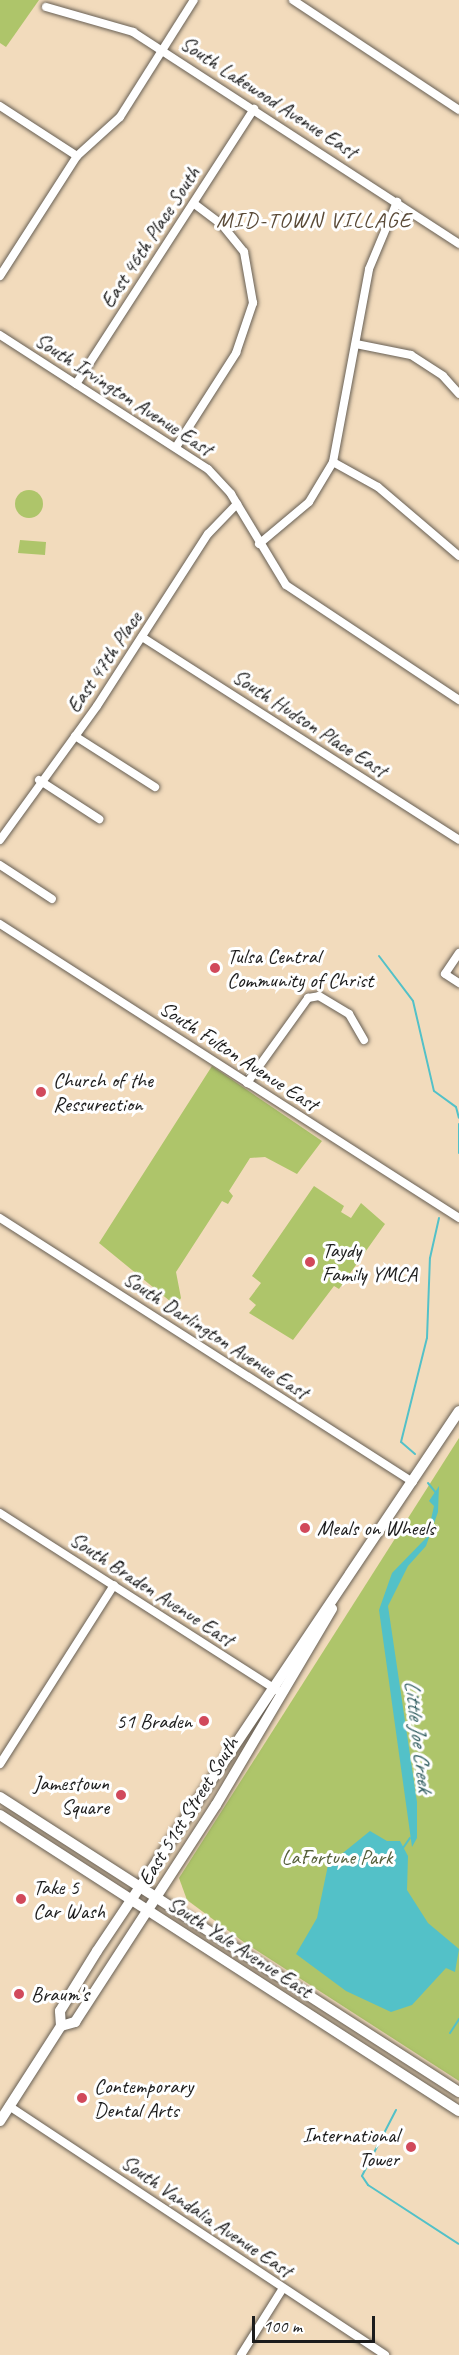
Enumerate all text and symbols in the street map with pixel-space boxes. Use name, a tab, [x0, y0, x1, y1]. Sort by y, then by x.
street label: South Lakewood Avenue East	[176, 30, 362, 164]
street label: East 46th Place South	[95, 162, 205, 312]
district label: MID-TOWN VILLAGE	[218, 208, 410, 234]
street label: South Irvington Avenue East	[30, 327, 218, 461]
street label: East 47th Place	[61, 607, 147, 717]
street label: South Hudson Place East	[228, 663, 392, 783]
place label: Tulsa Central Community of Christ	[227, 943, 373, 993]
marker: Tulsa Central Community of Christ	[208, 961, 222, 975]
street label: South Fulton Avenue East	[155, 995, 323, 1117]
place label: Church of the Ressurection	[53, 1067, 153, 1117]
marker: Church of the Ressurection	[34, 1085, 48, 1099]
place label: Taydy Family YMCA	[322, 1237, 417, 1287]
marker: Taydy Family YMCA	[303, 1255, 317, 1269]
street label: South Darlington Avenue East	[118, 1265, 314, 1405]
place label: Meals on Wheels	[317, 1515, 435, 1541]
marker: Meals on Wheels	[298, 1521, 312, 1535]
street label: South Braden Avenue East	[65, 1526, 239, 1652]
water label: Little Joe Creek	[398, 1679, 438, 1793]
place label: 51 Braden	[116, 1708, 192, 1734]
marker: 51 Braden	[197, 1714, 211, 1728]
street label: East 51st Street South	[132, 1732, 244, 1890]
place label: Jamestown Square	[33, 1770, 109, 1820]
marker: Jamestown Square	[114, 1788, 128, 1802]
park label: LaFortune Park	[281, 1844, 393, 1870]
place label: Take 5 Car Wash	[33, 1874, 106, 1924]
street label: South Yale Avenue East	[163, 1891, 317, 2003]
marker: Take 5 Car Wash	[14, 1892, 28, 1906]
place label: Braum's	[31, 1981, 89, 2007]
marker: Braum's	[12, 1987, 26, 2001]
place label: Contemporary Dental Arts	[94, 2073, 193, 2123]
marker: Contemporary Dental Arts	[75, 2091, 89, 2105]
place label: International Tower	[302, 2122, 399, 2172]
marker: International Tower	[404, 2140, 418, 2154]
street label: South Vandalia Avenue East	[117, 2149, 297, 2283]
scale bar	[255, 2304, 378, 2342]
text: 100 m	[263, 2315, 302, 2337]

